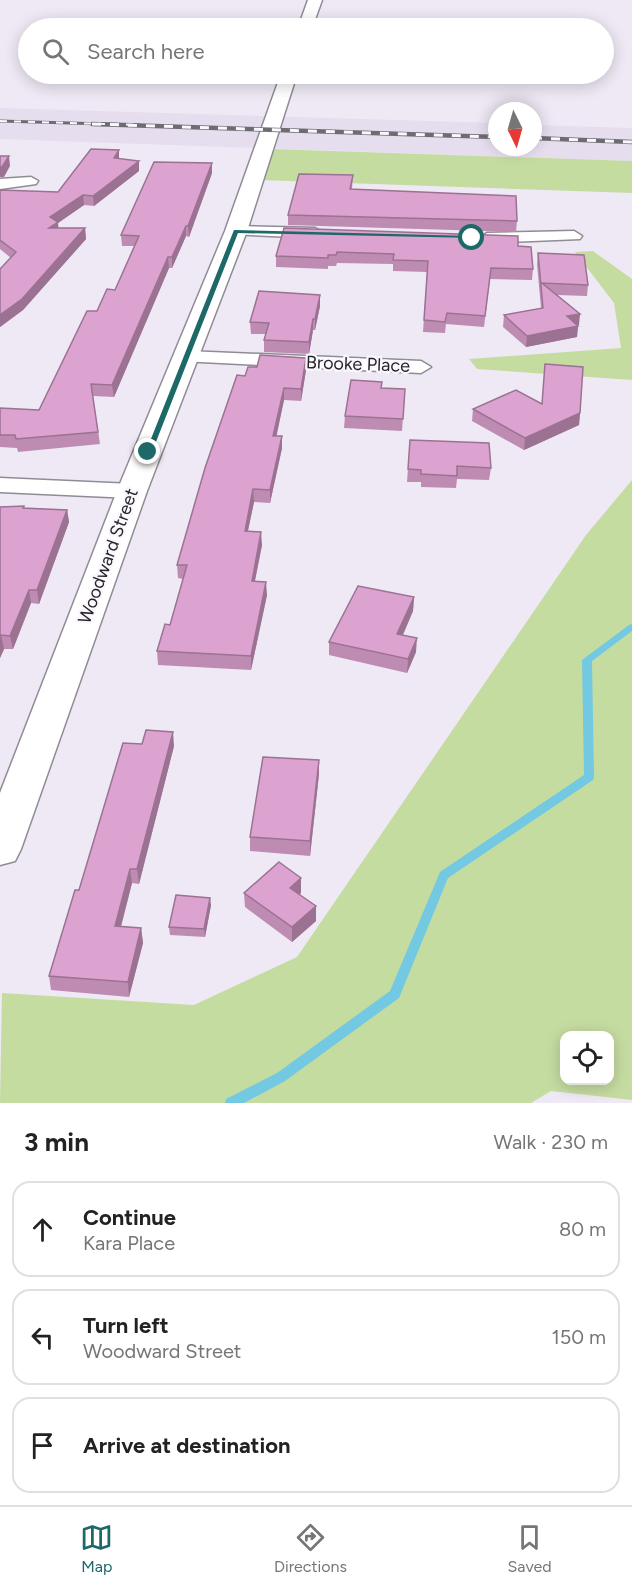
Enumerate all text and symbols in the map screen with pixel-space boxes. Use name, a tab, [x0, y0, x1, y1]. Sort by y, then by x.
search box	[18, 18, 614, 84]
icon: search	[39, 35, 72, 68]
text: Search here	[87, 38, 205, 65]
north arrow	[488, 102, 542, 156]
route start	[458, 224, 484, 250]
street label: Brooke Place	[306, 351, 410, 377]
route end	[134, 438, 160, 464]
street label: Woodward Street	[73, 485, 143, 627]
map controls	[560, 1031, 614, 1085]
button: locate	[560, 1031, 614, 1085]
text: 3 min	[24, 1126, 89, 1158]
text: Walk · 230 m	[494, 1130, 608, 1154]
text: Continue	[83, 1204, 176, 1231]
icon: ahead	[26, 1213, 59, 1246]
text: 80 m	[559, 1217, 606, 1241]
text: Kara Place	[83, 1231, 175, 1255]
text: Turn left	[83, 1312, 169, 1339]
icon: left	[26, 1321, 59, 1354]
text: 150 m	[551, 1325, 606, 1349]
text: Woodward Street	[83, 1339, 241, 1363]
icon: arrive	[26, 1429, 59, 1462]
text: Arrive at destination	[83, 1432, 291, 1459]
tab: Map	[80, 1521, 113, 1576]
tab: Directions	[274, 1521, 347, 1576]
tab: Saved	[508, 1521, 552, 1576]

